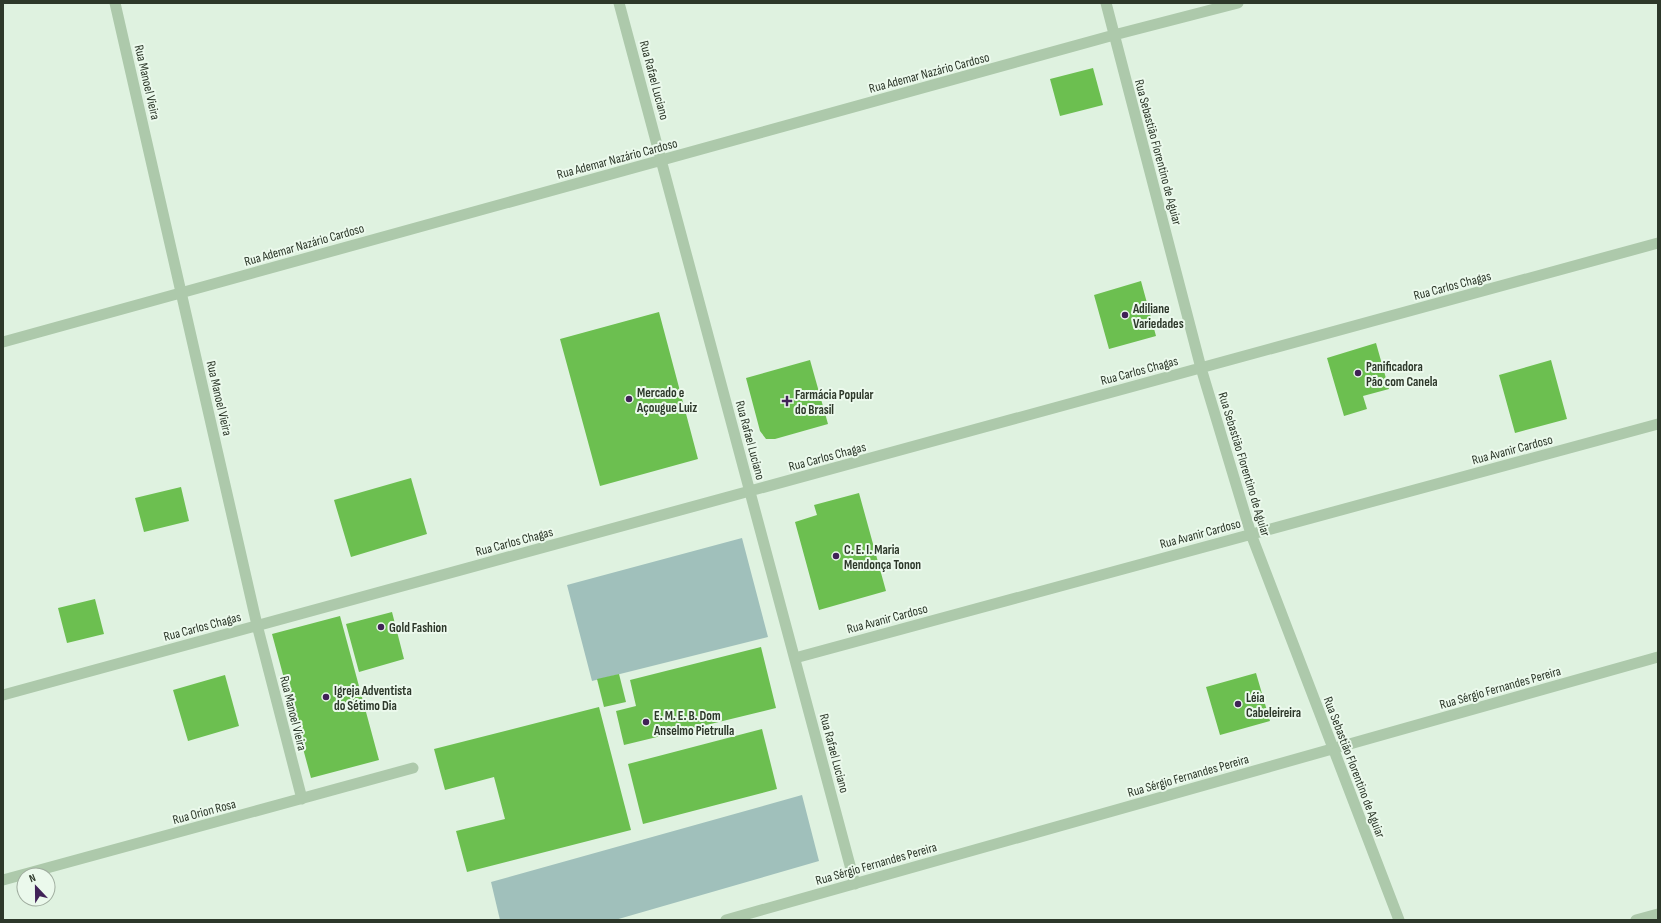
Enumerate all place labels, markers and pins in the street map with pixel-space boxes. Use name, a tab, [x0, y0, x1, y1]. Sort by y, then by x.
place label: Adiliane Variedades	[1132, 301, 1184, 332]
marker: Adiliane Variedades	[1120, 310, 1130, 320]
place label: Panificadora Pão com Canela	[1366, 359, 1438, 390]
marker: Panificadora Pão com Canela	[1353, 368, 1363, 378]
place label: Mercado e Açougue Luiz	[636, 385, 697, 416]
place label: Farmácia Popular do Brasil	[795, 387, 874, 418]
marker: Mercado e Açougue Luiz	[624, 394, 634, 404]
marker: Farmácia Popular do Brasil	[782, 396, 792, 406]
place label: C. E. I. Maria Mendonça Tonon	[844, 542, 921, 573]
marker: C. E. I. Maria Mendonça Tonon	[831, 551, 841, 561]
place label: Gold Fashion	[389, 620, 447, 636]
marker: Gold Fashion	[376, 622, 386, 632]
place label: Igreja Adventista do Sétimo Dia	[334, 683, 412, 714]
place label: Léia Cabeleireira	[1246, 690, 1301, 721]
marker: Igreja Adventista do Sétimo Dia	[321, 692, 331, 702]
marker: Léia Cabeleireira	[1233, 699, 1243, 709]
place label: E. M. E. B. Dom Anselmo Pietrulla	[653, 708, 734, 739]
marker: E. M. E. B. Dom Anselmo Pietrulla	[641, 717, 651, 727]

